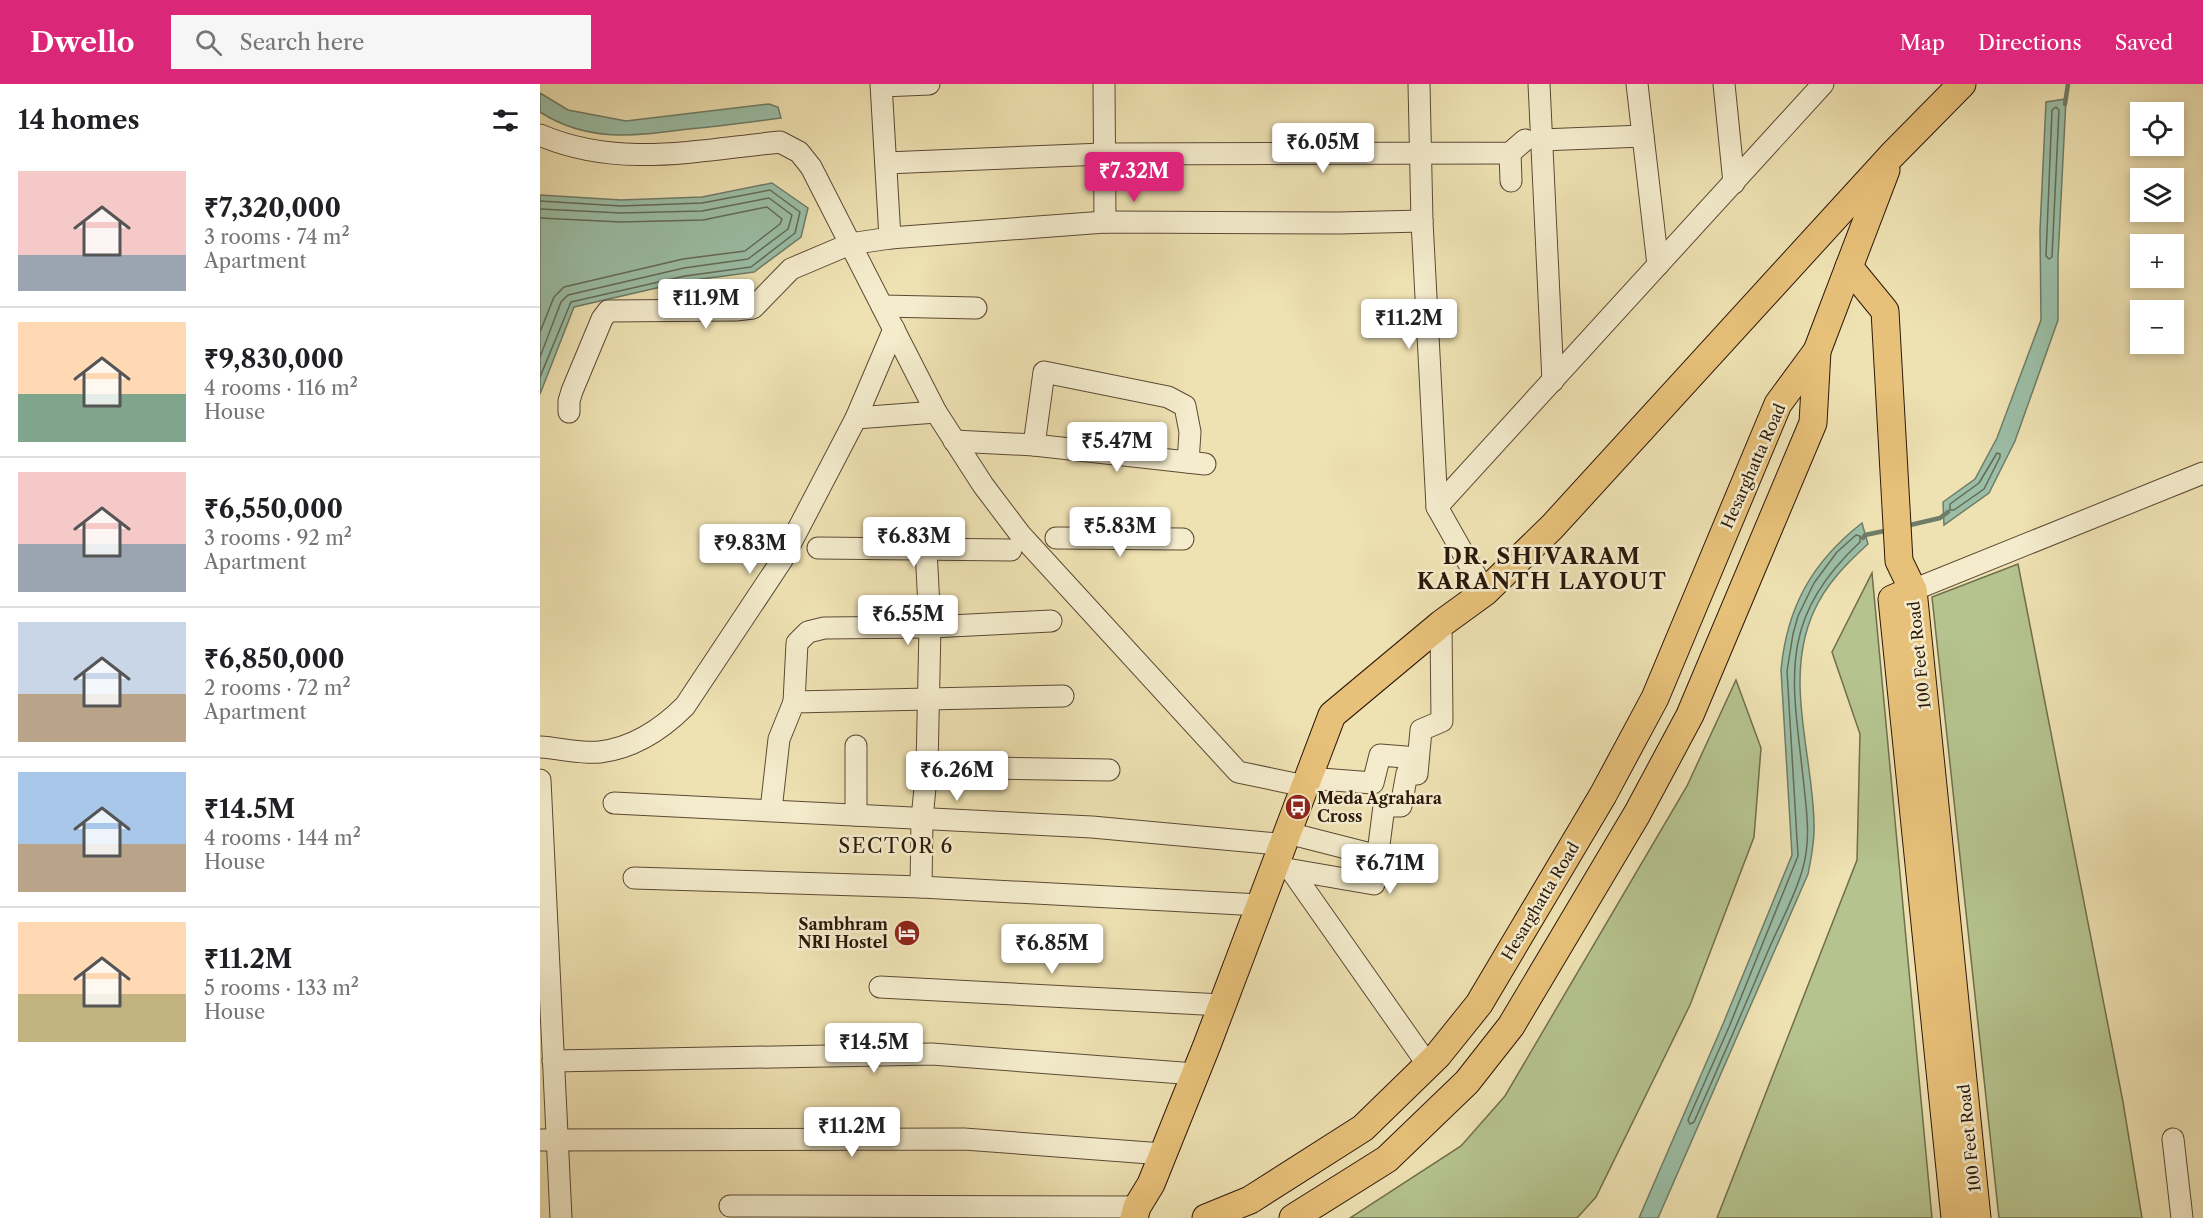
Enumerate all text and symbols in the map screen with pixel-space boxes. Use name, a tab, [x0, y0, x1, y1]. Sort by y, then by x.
search box	[171, 15, 591, 69]
text: Dwello	[30, 25, 135, 59]
icon: search	[192, 26, 225, 59]
text: Search here	[240, 29, 364, 56]
text: Map	[1900, 30, 1945, 55]
text: Directions	[1978, 30, 2082, 55]
text: Saved	[2115, 30, 2173, 55]
map controls	[2130, 102, 2184, 354]
button: locate	[2130, 102, 2184, 156]
text: 14 homes	[18, 104, 140, 136]
icon: filters	[489, 104, 522, 137]
pin: ₹6.05M	[1274, 123, 1372, 174]
text: ₹6.05M	[1286, 130, 1360, 154]
pin: ₹7.32M	[1085, 152, 1183, 203]
text: ₹7.32M	[1099, 159, 1169, 183]
button: layers	[2130, 168, 2184, 222]
text: ₹7,320,000	[204, 192, 341, 224]
icon: home	[66, 195, 138, 267]
text: 3 rooms · 74 m²	[204, 225, 350, 249]
button: +	[2130, 234, 2184, 288]
text: Apartment	[204, 249, 307, 273]
pin: ₹11.9M	[657, 279, 755, 330]
text: ₹11.9M	[672, 286, 740, 310]
pin: ₹11.2M	[1360, 299, 1458, 350]
button: −	[2130, 300, 2184, 354]
text: ₹11.2M	[1375, 306, 1443, 330]
text: ₹9,830,000	[204, 343, 344, 375]
icon: home	[66, 346, 138, 418]
text: 4 rooms · 116 m²	[204, 376, 358, 400]
text: House	[204, 400, 265, 424]
street label: Hesarghatta Road	[1716, 400, 1790, 532]
pin: ₹5.47M	[1068, 422, 1166, 473]
text: ₹5.47M	[1081, 429, 1153, 453]
text: ₹6,550,000	[204, 493, 343, 525]
icon: home	[66, 496, 138, 568]
pin: ₹5.83M	[1071, 507, 1169, 558]
text: ₹5.83M	[1084, 514, 1156, 538]
pin: ₹6.83M	[865, 517, 963, 568]
pin: ₹9.83M	[701, 524, 799, 575]
text: ₹6.83M	[877, 524, 951, 548]
text: 3 rooms · 92 m²	[204, 526, 352, 550]
text: ₹9.83M	[714, 531, 786, 555]
district label: DR. SHIVARAM KARANTH LAYOUT	[1417, 543, 1667, 595]
text: Apartment	[204, 550, 307, 574]
pin: ₹6.55M	[859, 595, 957, 646]
street label: 100 Feet Road	[1903, 600, 1935, 710]
text: ₹6.55M	[872, 602, 944, 626]
text: ₹6,850,000	[204, 643, 345, 675]
icon: home	[66, 646, 138, 718]
text: 2 rooms · 72 m²	[204, 676, 351, 700]
text: Apartment	[204, 700, 307, 724]
pin: ₹6.26M	[908, 751, 1006, 802]
text: ₹6.26M	[920, 758, 994, 782]
place label: Meda Agrahara Cross	[1317, 788, 1443, 826]
bus stop icon: Meda Agrahara Cross	[1283, 792, 1313, 822]
text: ₹14.5M	[204, 793, 295, 825]
icon: home	[66, 796, 138, 868]
text: 4 rooms · 144 m²	[204, 826, 361, 850]
district label: SECTOR 6	[838, 834, 954, 858]
street label: Hesarghatta Road	[1497, 838, 1583, 964]
pin: ₹6.71M	[1341, 844, 1439, 895]
text: House	[204, 850, 265, 874]
text: ₹6.71M	[1355, 851, 1425, 875]
place label: Sambhram NRI Hostel	[798, 914, 888, 952]
hotel icon: Sambhram NRI Hostel	[892, 918, 922, 948]
pin: ₹6.85M	[1003, 924, 1101, 975]
text: ₹6.85M	[1015, 931, 1089, 955]
text: ₹11.2M	[204, 943, 292, 975]
icon: home	[66, 946, 138, 1018]
text: 5 rooms · 133 m²	[204, 976, 359, 1000]
text: House	[204, 1000, 265, 1024]
pin: ₹14.5M	[825, 1023, 923, 1074]
text: ₹14.5M	[839, 1030, 909, 1054]
street label: 100 Feet Road	[1953, 1083, 1985, 1193]
pin: ₹11.2M	[803, 1107, 901, 1158]
text: ₹11.2M	[818, 1114, 886, 1138]

